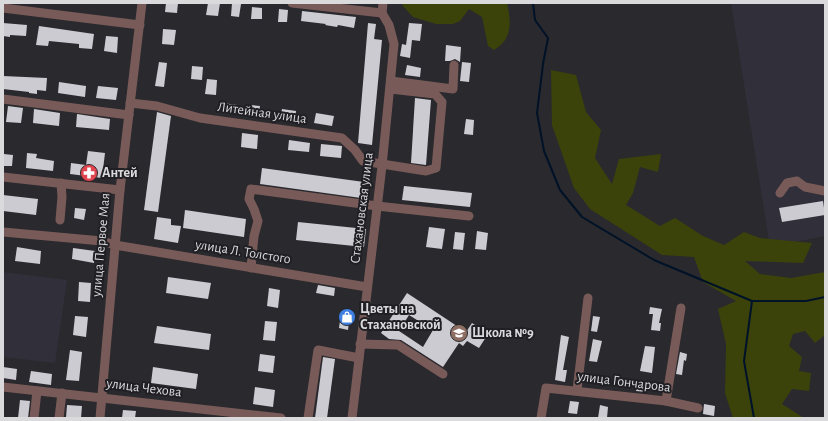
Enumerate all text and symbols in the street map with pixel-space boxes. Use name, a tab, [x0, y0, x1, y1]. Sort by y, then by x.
street label: Литейная улица	[216, 100, 308, 126]
street label: Стахановская улица	[348, 151, 376, 264]
pharmacy icon: Антей	[79, 163, 99, 183]
place label: Антей	[102, 166, 138, 180]
street label: улица Первое Мая	[89, 193, 113, 298]
street label: улица Л. Толстого	[193, 237, 292, 266]
place label: Цветы на Стахановской	[360, 302, 441, 332]
shop icon: Цветы на Стахановской	[337, 307, 357, 327]
school or university icon: Школа №9	[449, 323, 469, 343]
place label: Школа №9	[472, 326, 534, 340]
street label: улица Гончарова	[576, 369, 672, 395]
street label: улица Чехова	[105, 376, 183, 400]

